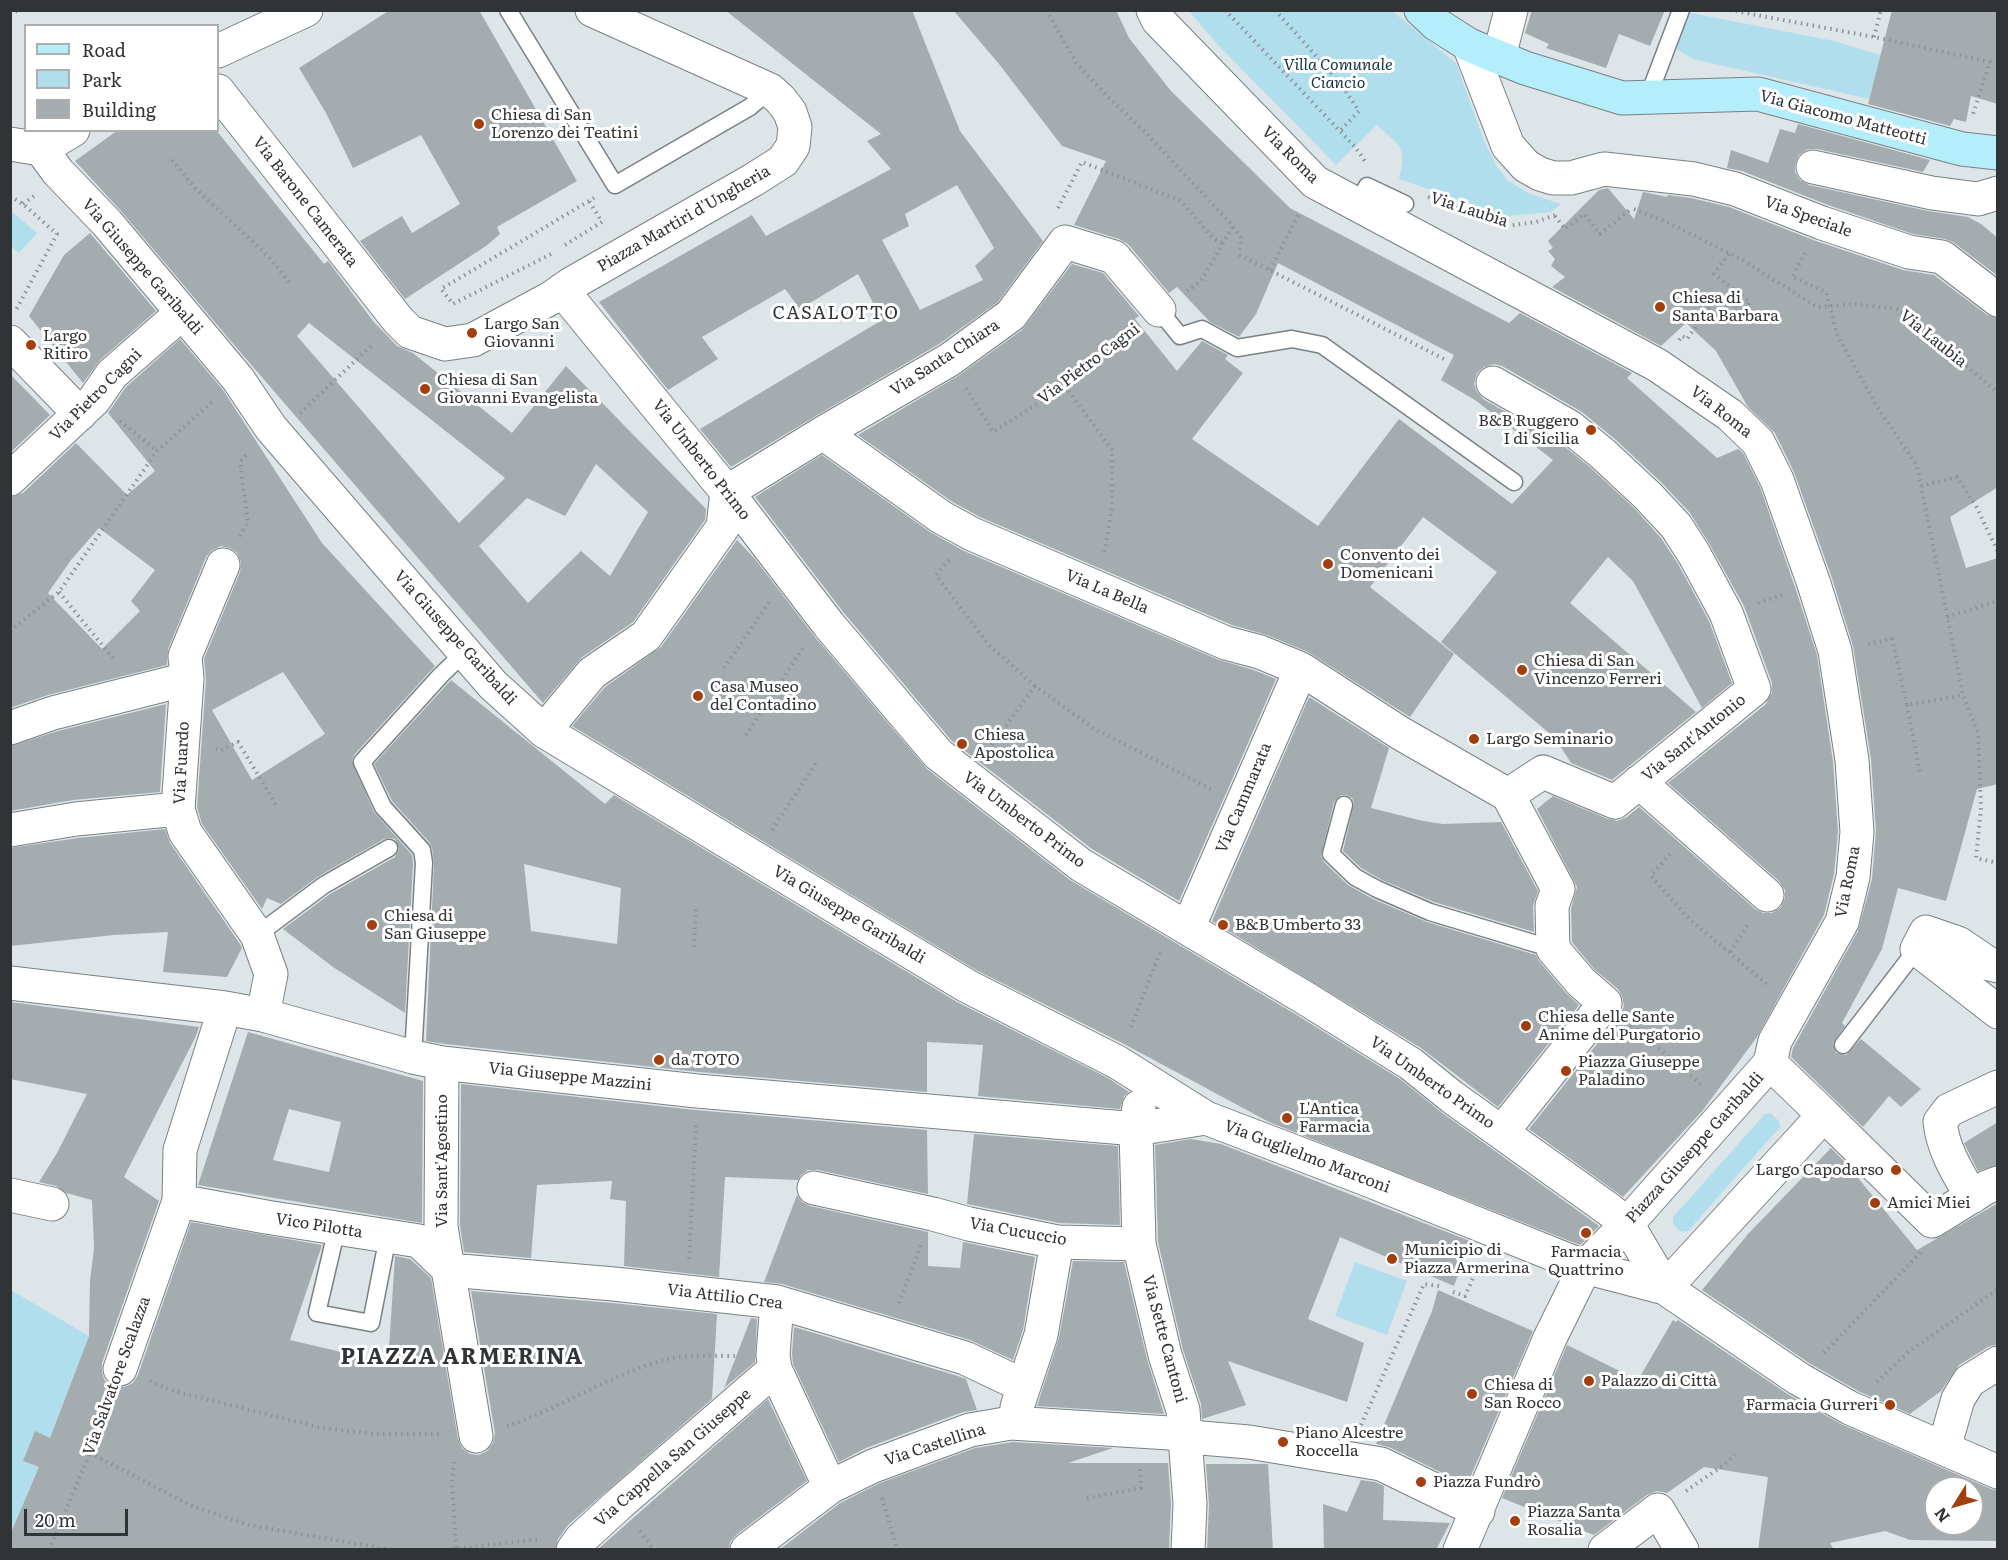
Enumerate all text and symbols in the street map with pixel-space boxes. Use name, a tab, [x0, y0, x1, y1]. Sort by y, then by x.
legend	[24, 24, 219, 132]
text: Road	[82, 36, 126, 63]
park label: Villa Comunale Ciancio	[1283, 55, 1393, 93]
text: Park	[82, 66, 121, 93]
street label: Via Giacomo Matteotti	[1757, 86, 1929, 150]
text: Building	[82, 96, 156, 123]
place label: Chiesa di San Lorenzo dei Teatini	[491, 105, 638, 143]
marker: Chiesa di San Lorenzo dei Teatini	[472, 117, 486, 131]
street label: Via Roma	[1257, 122, 1323, 188]
street label: Via Barone Camerata	[248, 133, 362, 271]
street label: Piazza Martiri d'Ungheria	[594, 162, 774, 276]
street label: Via Laubia	[1428, 188, 1510, 232]
street label: Via Speciale	[1762, 192, 1854, 242]
street label: Via Giuseppe Garibaldi	[78, 195, 206, 339]
place label: Chiesa di Santa Barbara	[1672, 288, 1779, 326]
marker: Chiesa di Santa Barbara	[1653, 300, 1667, 314]
district label: CASALOTTO	[773, 303, 899, 325]
street label: Via Laubia	[1896, 306, 1970, 372]
place label: Largo San Giovanni	[484, 314, 560, 352]
street label: Via Santa Chiara	[887, 316, 1003, 400]
street label: Via Pietro Cagni	[1034, 320, 1144, 408]
place label: Largo Ritiro	[43, 326, 88, 364]
marker: Largo San Giovanni	[465, 326, 479, 340]
marker: Largo Ritiro	[24, 338, 38, 352]
street label: Via Pietro Cagni	[46, 345, 146, 445]
place label: Chiesa di San Giovanni Evangelista	[437, 370, 598, 408]
marker: Chiesa di San Giovanni Evangelista	[418, 382, 432, 396]
street label: Via Roma	[1686, 382, 1756, 442]
street label: Via Umberto Primo	[648, 396, 754, 524]
place label: B&B Ruggero I di Sicilia	[1478, 411, 1579, 449]
marker: B&B Ruggero I di Sicilia	[1584, 423, 1598, 437]
place label: Convento dei Domenicani	[1340, 545, 1440, 583]
marker: Convento dei Domenicani	[1321, 557, 1335, 571]
street label: Via La Bella	[1062, 566, 1152, 618]
street label: Via Giuseppe Garibaldi	[390, 567, 520, 709]
place label: Chiesa di San Vincenzo Ferreri	[1534, 651, 1662, 689]
marker: Chiesa di San Vincenzo Ferreri	[1515, 663, 1529, 677]
place label: Casa Museo del Contadino	[710, 677, 817, 715]
marker: Casa Museo del Contadino	[691, 689, 705, 703]
street label: Via Sant'Antonio	[1638, 690, 1750, 786]
street label: Via Fuardo	[170, 721, 194, 805]
place label: Chiesa Apostolica	[974, 725, 1054, 763]
place label: Largo Seminario	[1486, 729, 1613, 749]
marker: Largo Seminario	[1467, 732, 1481, 746]
marker: Chiesa Apostolica	[955, 737, 969, 751]
street label: Via Cammarata	[1212, 740, 1276, 856]
street label: Via Umberto Primo	[959, 768, 1089, 872]
street label: Via Roma	[1832, 844, 1864, 920]
street label: Via Giuseppe Garibaldi	[769, 862, 929, 968]
place label: Chiesa di San Giuseppe	[384, 906, 486, 944]
place label: B&B Umberto 33	[1235, 915, 1361, 935]
marker: Chiesa di San Giuseppe	[365, 918, 379, 932]
marker: B&B Umberto 33	[1216, 918, 1230, 932]
place label: Chiesa delle Sante Anime del Purgatorio	[1538, 1007, 1701, 1045]
marker: Chiesa delle Sante Anime del Purgatorio	[1519, 1019, 1533, 1033]
street label: Via Umberto Primo	[1366, 1033, 1498, 1133]
place label: da TOTO	[671, 1050, 740, 1070]
place label: Piazza Giuseppe Paladino	[1578, 1052, 1700, 1090]
marker: da TOTO	[652, 1053, 666, 1067]
street label: Via Giuseppe Mazzini	[488, 1059, 652, 1095]
marker: Piazza Giuseppe Paladino	[1559, 1064, 1573, 1078]
street label: Piazza Giuseppe Garibaldi	[1622, 1069, 1768, 1227]
street label: Via Sant'Agostino	[432, 1094, 452, 1228]
place label: L'Antica Farmacia	[1299, 1099, 1370, 1137]
marker: L'Antica Farmacia	[1280, 1111, 1294, 1125]
street label: Via Guglielmo Marconi	[1221, 1116, 1393, 1198]
place label: Largo Capodarso	[1755, 1160, 1884, 1180]
marker: Largo Capodarso	[1889, 1163, 1903, 1177]
place label: Amici Miei	[1887, 1193, 1971, 1213]
marker: Amici Miei	[1868, 1196, 1882, 1210]
street label: Vico Pilotta	[274, 1210, 364, 1242]
street label: Via Cucuccio	[968, 1214, 1068, 1250]
marker: Farmacia Quattrino	[1579, 1226, 1593, 1240]
place label: Municipio di Piazza Armerina	[1404, 1240, 1530, 1278]
place label: Farmacia Quattrino	[1548, 1242, 1624, 1280]
marker: Municipio di Piazza Armerina	[1385, 1252, 1399, 1266]
street label: Via Sette Cantoni	[1138, 1273, 1190, 1405]
street label: Via Attilio Crea	[666, 1280, 784, 1314]
street label: Via Salvatore Scalazza	[79, 1294, 155, 1458]
district label: PIAZZA ARMERINA	[340, 1345, 584, 1371]
place label: Palazzo di Città	[1601, 1371, 1717, 1391]
marker: Palazzo di Città	[1582, 1374, 1596, 1388]
place label: Chiesa di San Rocco	[1484, 1375, 1561, 1413]
street label: Via Cappella San Giuseppe	[591, 1385, 755, 1531]
marker: Chiesa di San Rocco	[1465, 1387, 1479, 1401]
place label: Farmacia Gurreri	[1745, 1395, 1878, 1415]
marker: Farmacia Gurreri	[1883, 1398, 1897, 1412]
street label: Via Castellina	[882, 1420, 988, 1470]
place label: Piano Alcestre Roccella	[1295, 1423, 1403, 1461]
marker: Piano Alcestre Roccella	[1276, 1435, 1290, 1449]
place label: Piazza Fundrò	[1433, 1472, 1541, 1492]
marker: Piazza Fundrò	[1414, 1475, 1428, 1489]
north arrow	[1924, 1476, 1984, 1536]
scale bar	[27, 1497, 130, 1535]
place label: Piazza Santa Rosalia	[1527, 1502, 1621, 1540]
text: N	[1928, 1503, 1955, 1528]
text: 20 m	[35, 1506, 76, 1533]
marker: Piazza Santa Rosalia	[1508, 1514, 1522, 1528]

